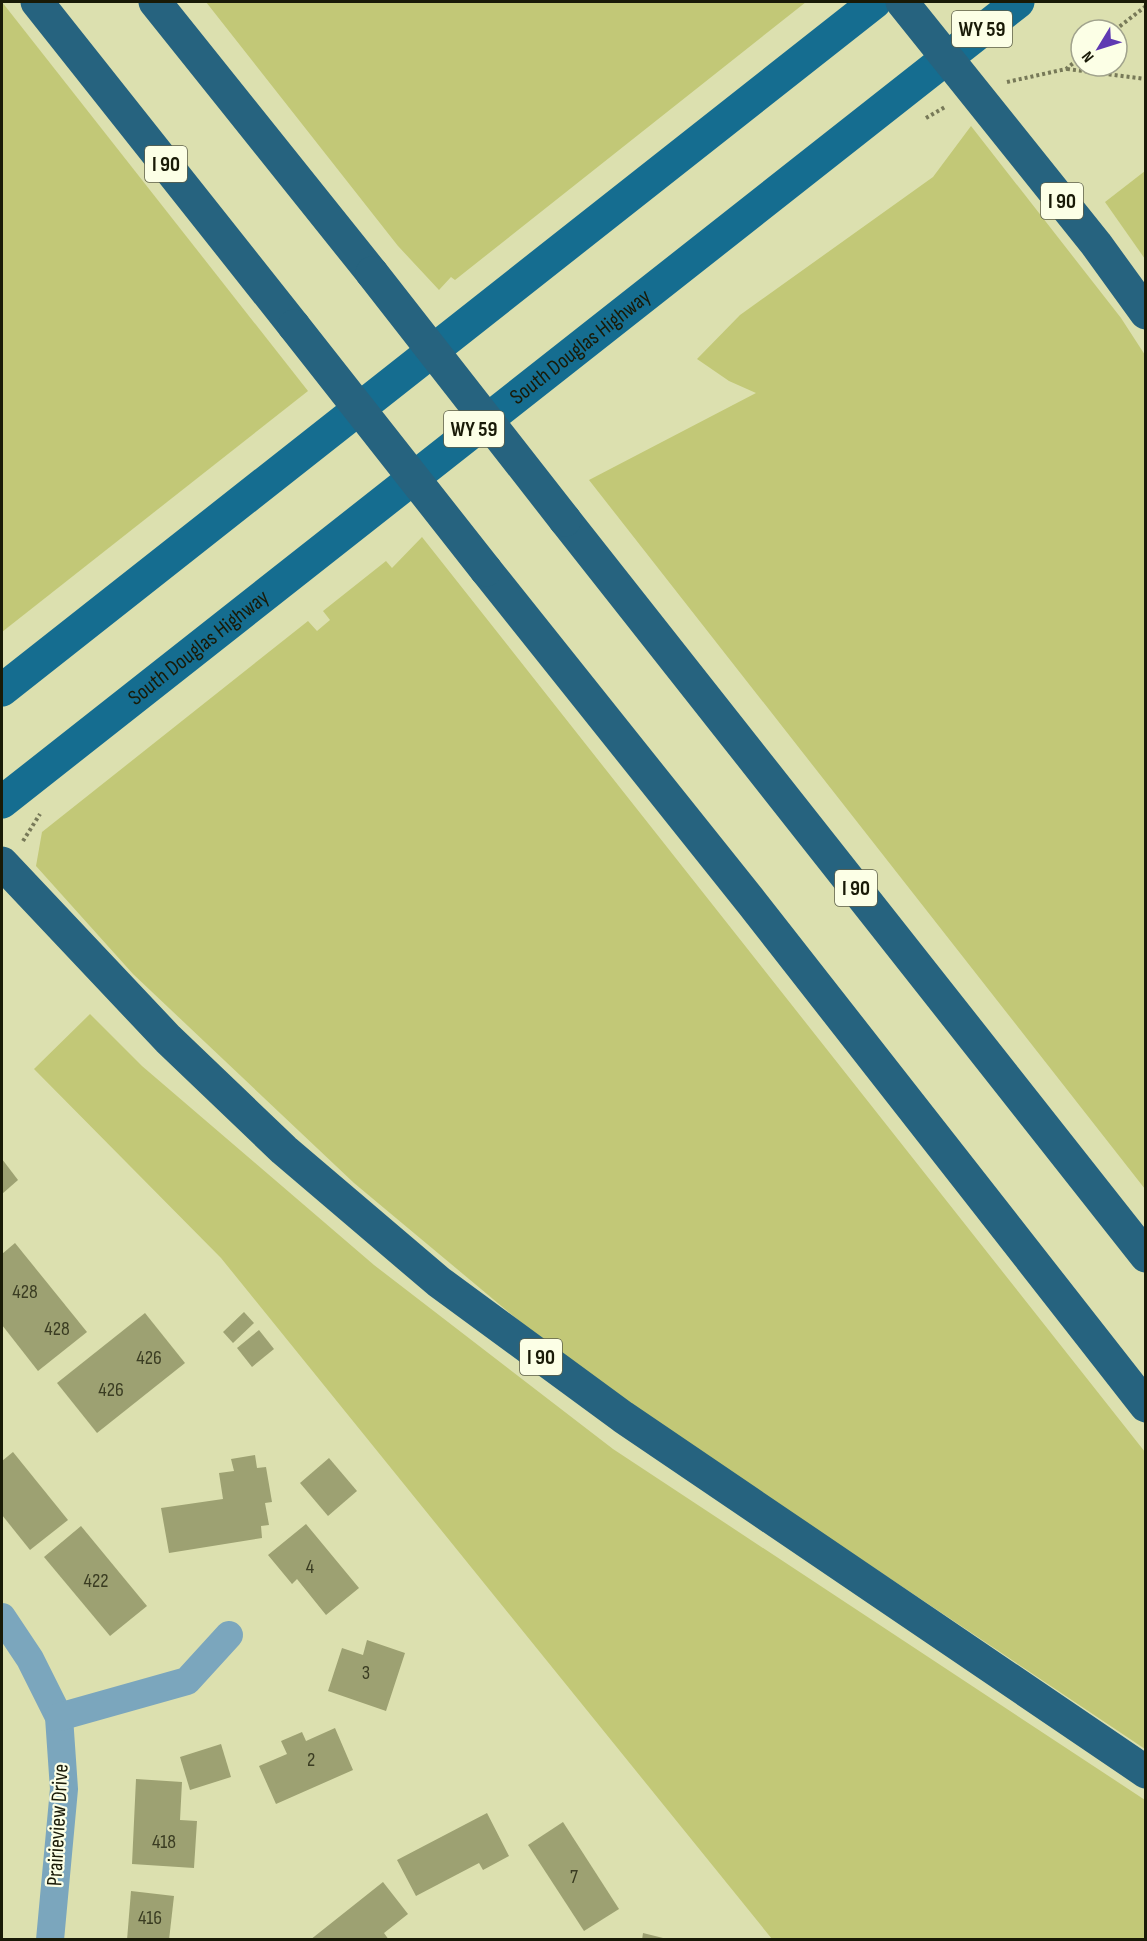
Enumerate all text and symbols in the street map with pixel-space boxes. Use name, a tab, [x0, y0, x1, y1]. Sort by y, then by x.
road number: WY 59	[952, 11, 1012, 47]
north arrow	[1069, 18, 1129, 78]
text: N	[1078, 47, 1098, 66]
road number: I 90	[145, 146, 187, 182]
road number: I 90	[1041, 183, 1083, 219]
street label: South Douglas Highway	[504, 283, 656, 410]
road number: WY 59	[444, 411, 504, 447]
street label: South Douglas Highway	[123, 583, 275, 711]
road number: I 90	[835, 870, 877, 906]
house number: 428	[12, 1280, 38, 1304]
house number: 428	[44, 1317, 70, 1341]
road number: I 90	[520, 1339, 562, 1375]
house number: 426	[136, 1346, 162, 1370]
house number: 426	[98, 1378, 124, 1402]
house number: 4	[306, 1555, 314, 1579]
house number: 422	[84, 1569, 108, 1593]
house number: 3	[362, 1661, 370, 1685]
house number: 2	[307, 1748, 315, 1772]
street label: Prairieview Drive	[41, 1763, 75, 1887]
house number: 418	[152, 1830, 176, 1854]
house number: 7	[570, 1865, 578, 1889]
house number: 416	[138, 1906, 162, 1930]

